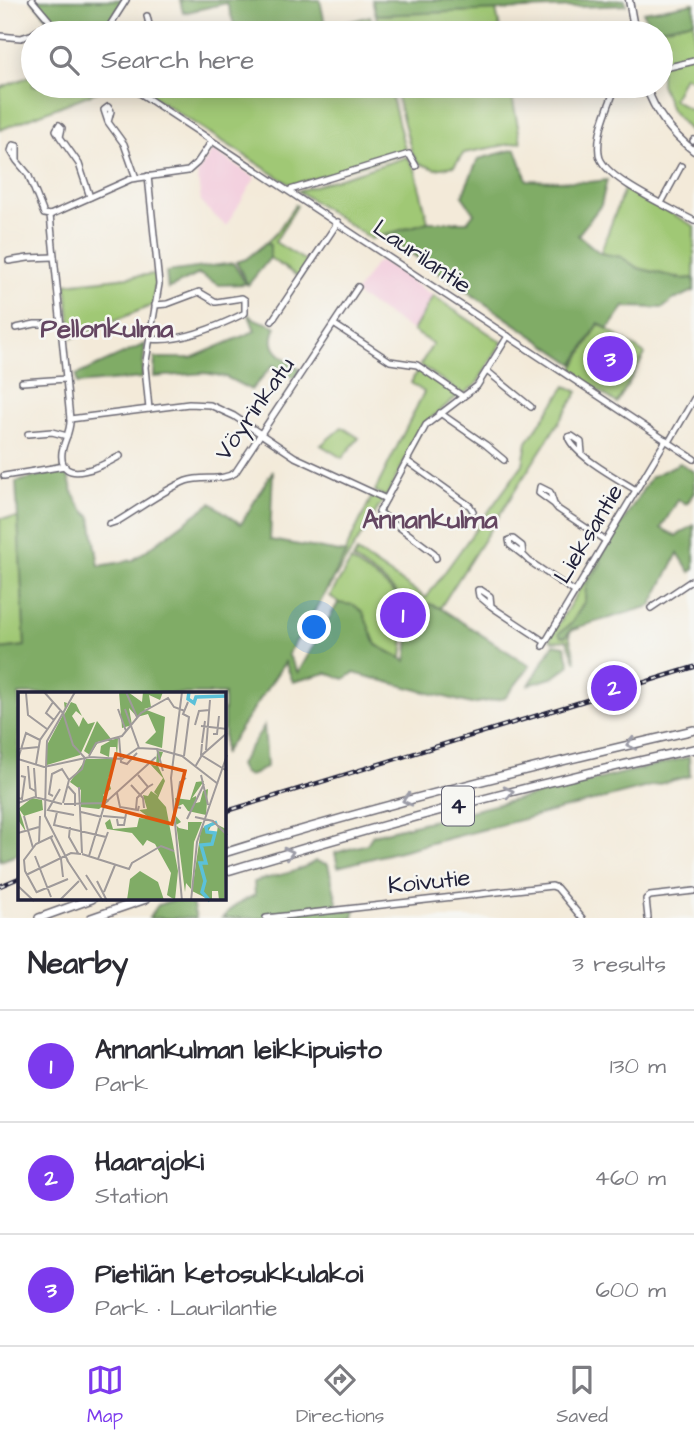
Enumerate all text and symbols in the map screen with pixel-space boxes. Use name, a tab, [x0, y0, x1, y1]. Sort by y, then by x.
search box	[21, 21, 673, 98]
icon: search	[45, 41, 83, 79]
text: Search here	[101, 42, 254, 78]
street label: Laurilantie	[366, 212, 478, 302]
district label: Pellonkulma	[40, 311, 174, 347]
pin: 3	[587, 333, 633, 385]
street label: Vöyrinkatu	[207, 350, 304, 468]
street label: Lieksantie	[546, 478, 632, 590]
district label: Annankulma	[362, 502, 499, 538]
pin: 1	[380, 589, 426, 641]
your location	[297, 610, 331, 644]
pin: 2	[591, 662, 637, 714]
inset map	[18, 692, 226, 900]
one-way arrow	[625, 736, 637, 751]
road number: 4	[442, 786, 474, 826]
one-way arrow	[503, 786, 515, 800]
one-way arrow	[401, 792, 413, 806]
one-way arrow	[283, 846, 295, 861]
street label: Koivutie	[386, 861, 472, 903]
text: Nearby	[28, 943, 128, 985]
text: 3 results	[572, 948, 666, 980]
text: Annankulman leikkipuisto	[95, 1032, 382, 1068]
text: 1	[50, 1050, 52, 1082]
text: 130 m	[610, 1050, 666, 1082]
text: Park	[95, 1068, 148, 1100]
text: Haarajoki	[95, 1144, 204, 1180]
text: 2	[44, 1162, 58, 1194]
text: 460 m	[594, 1162, 666, 1194]
text: Station	[95, 1180, 168, 1212]
text: Pietilän ketosukkulakoi	[95, 1256, 363, 1292]
text: 3	[45, 1274, 57, 1306]
text: 600 m	[595, 1274, 666, 1306]
text: Park · Laurilantie	[95, 1292, 277, 1324]
tab: Map	[86, 1361, 124, 1430]
tab: Directions	[296, 1361, 384, 1430]
tab: Saved	[556, 1361, 608, 1430]

